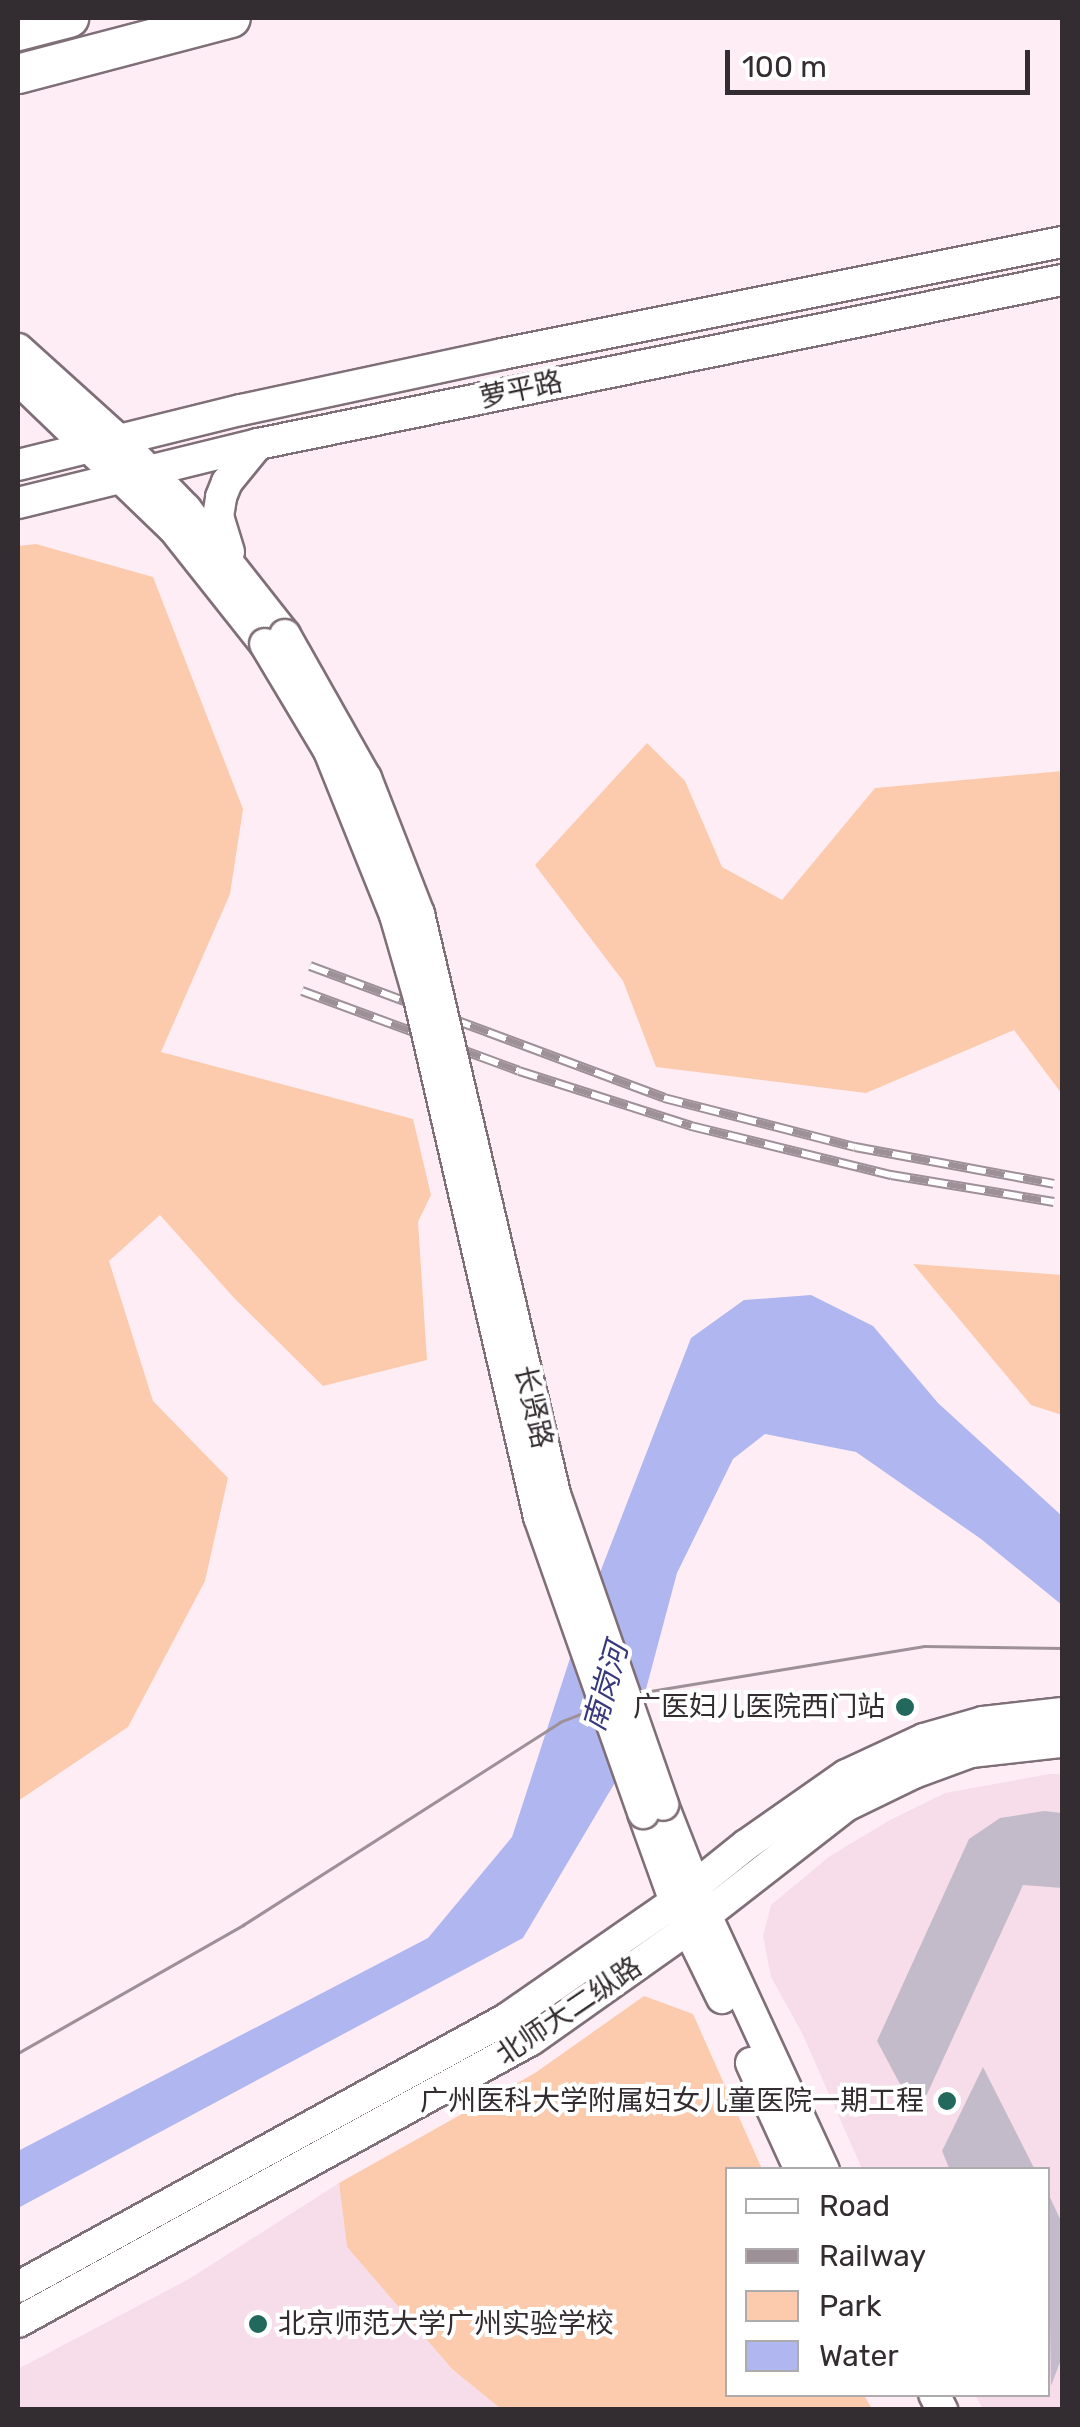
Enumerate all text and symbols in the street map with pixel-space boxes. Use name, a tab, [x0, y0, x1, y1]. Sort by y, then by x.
scale bar	[730, 30, 1035, 92]
text: 100 m	[742, 49, 827, 85]
street label: 萝平路	[476, 365, 566, 415]
street label: 长贤路	[507, 1362, 559, 1452]
water label: 南岗河	[576, 1639, 636, 1735]
place label: 广医妇儿医院西门站	[633, 1690, 885, 1724]
marker: 广医妇儿医院西门站	[894, 1696, 916, 1718]
street label: 北师大二纵路	[490, 1950, 648, 2072]
place label: 广州医科大学附属妇女儿童医院一期工程	[420, 2084, 924, 2118]
marker: 广州医科大学附属妇女儿童医院一期工程	[934, 2088, 960, 2114]
legend	[725, 2167, 1050, 2397]
text: Road	[819, 2188, 890, 2224]
text: Railway	[819, 2238, 926, 2274]
text: Park	[819, 2288, 881, 2324]
place label: 北京师范大学广州实验学校	[278, 2307, 614, 2341]
marker: 北京师范大学广州实验学校	[247, 2313, 269, 2335]
text: Water	[819, 2338, 899, 2374]

